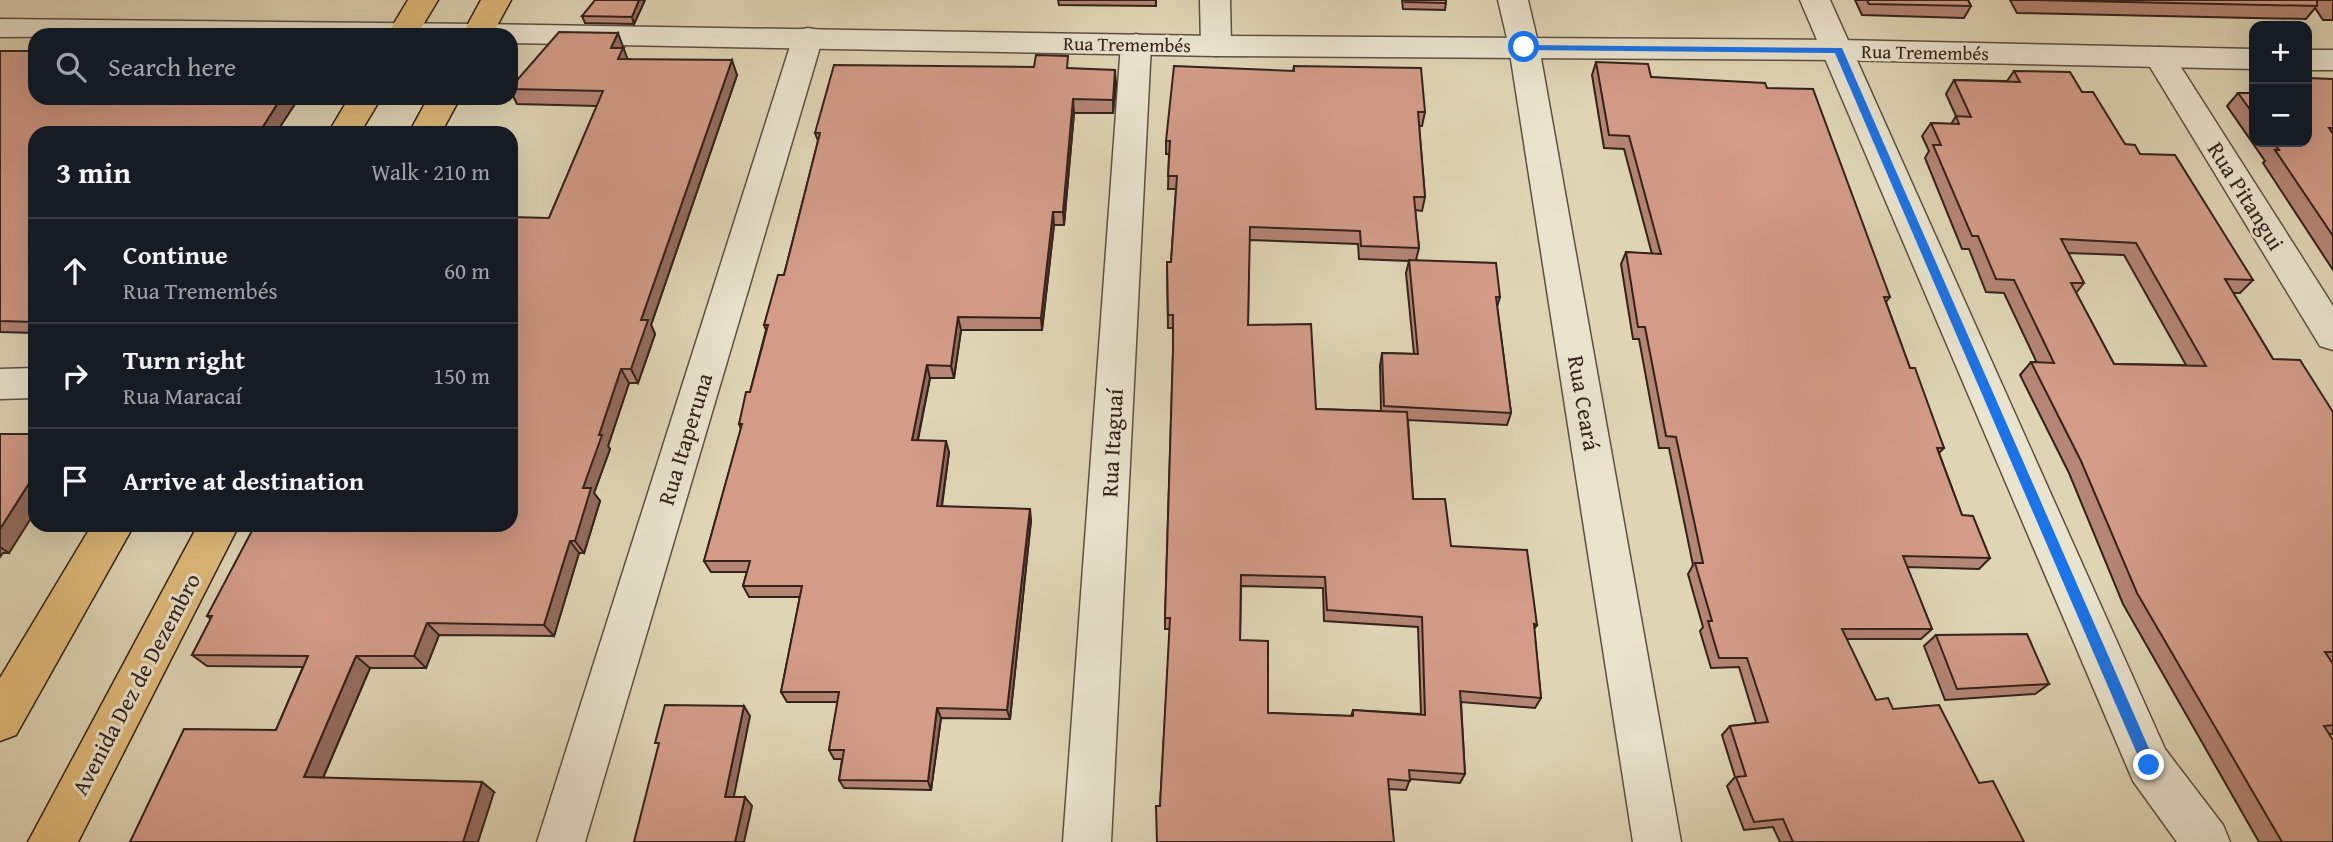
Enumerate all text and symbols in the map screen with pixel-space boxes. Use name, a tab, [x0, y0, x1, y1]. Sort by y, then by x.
map controls	[2249, 21, 2312, 147]
button: +	[2249, 21, 2312, 84]
search box	[28, 28, 518, 105]
street label: Rua Tremembés	[1063, 29, 1191, 59]
route start	[1508, 31, 1539, 62]
street label: Rua Tremembés	[1861, 37, 1989, 67]
text: Search here	[108, 47, 236, 86]
icon: search	[52, 48, 90, 86]
button: −	[2249, 84, 2312, 147]
street label: Rua Pitangui	[2200, 135, 2293, 257]
text: 3 min	[56, 150, 131, 194]
text: Walk · 210 m	[371, 155, 490, 188]
text: Continue	[123, 235, 228, 274]
icon: ahead	[56, 252, 94, 290]
text: 60 m	[444, 254, 490, 287]
text: Rua Tremembés	[123, 274, 278, 307]
text: Turn right	[123, 340, 245, 379]
street label: Rua Ceará	[1560, 353, 1609, 453]
icon: right	[56, 357, 94, 395]
text: 150 m	[433, 359, 490, 392]
street label: Rua Itaperuna	[649, 369, 720, 509]
text: Rua Maracaí	[123, 379, 242, 412]
street label: Rua Itaguaí	[1092, 387, 1131, 498]
text: Arrive at destination	[123, 461, 364, 500]
icon: arrive	[56, 462, 94, 500]
street label: Avenida Dez de Dezembro	[63, 567, 208, 801]
route end	[2133, 749, 2164, 780]

